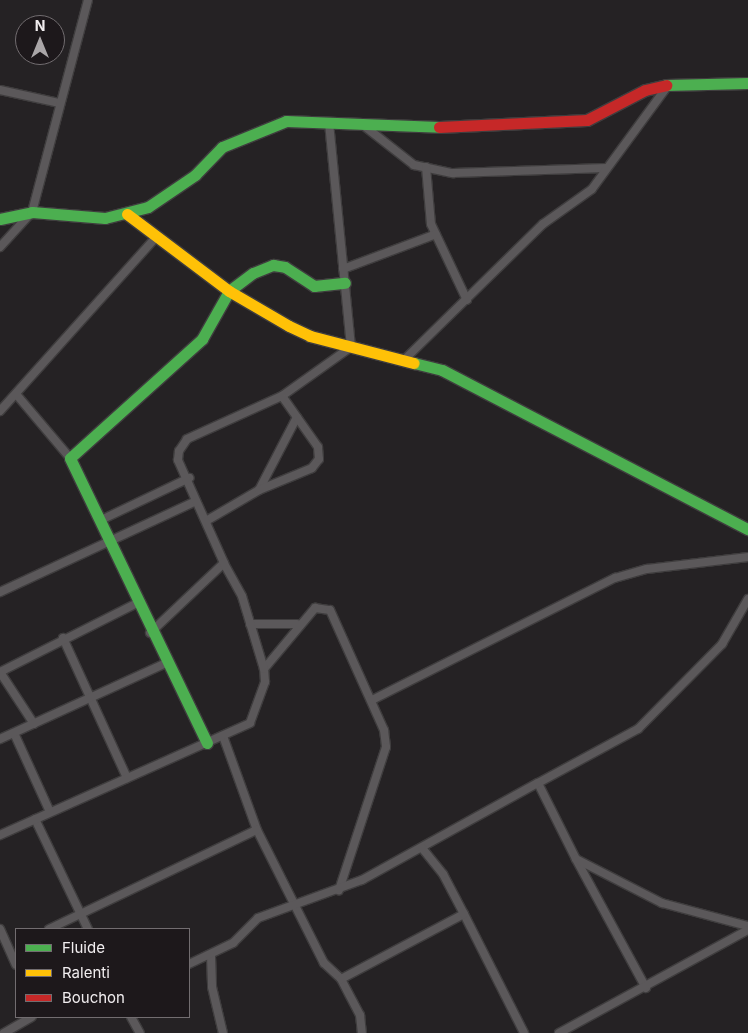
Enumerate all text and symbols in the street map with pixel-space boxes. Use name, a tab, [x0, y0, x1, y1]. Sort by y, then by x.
north arrow	[15, 15, 65, 65]
text: N	[35, 17, 45, 34]
legend	[15, 928, 190, 1018]
text: Fluide	[62, 938, 105, 957]
text: Ralenti	[62, 963, 110, 982]
text: Bouchon	[62, 988, 125, 1007]

